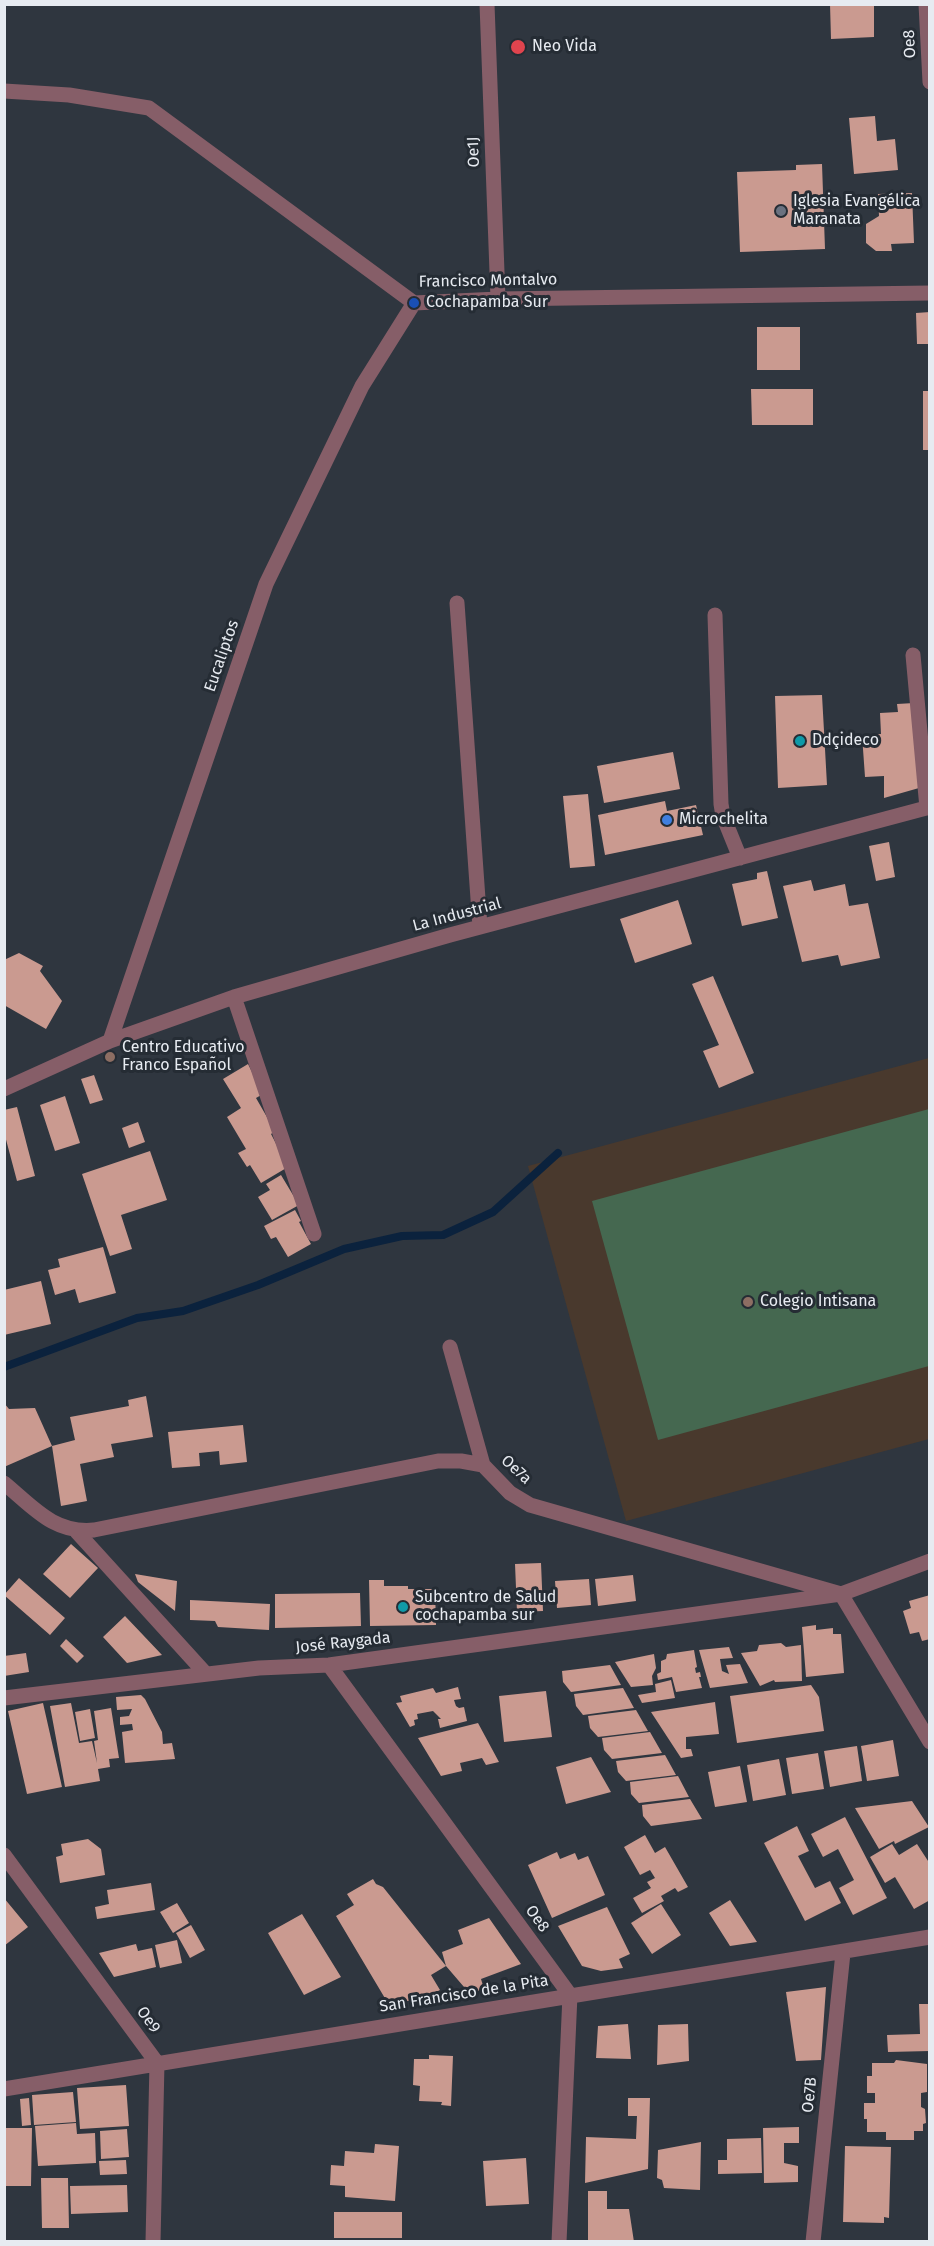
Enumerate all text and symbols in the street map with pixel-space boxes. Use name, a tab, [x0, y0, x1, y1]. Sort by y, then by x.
street label: Oe8	[900, 29, 920, 59]
place label: Neo Vida	[532, 37, 597, 57]
marker: Neo Vida	[509, 38, 527, 56]
street label: Oe1J	[464, 136, 484, 168]
place label: Iglesia Evangélica Maranata	[793, 192, 920, 230]
marker: Iglesia Evangélica Maranata	[774, 204, 788, 218]
street label: Francisco Montalvo	[419, 270, 557, 292]
place label: Cochapamba Sur	[426, 293, 548, 313]
marker: Cochapamba Sur	[407, 296, 421, 310]
street label: Eucaliptos	[201, 618, 243, 694]
place label: Ddçideco	[812, 731, 879, 751]
marker: Ddçideco	[793, 734, 807, 748]
place label: Microchelita	[679, 810, 768, 830]
marker: Microchelita	[660, 813, 674, 827]
street label: La Industrial	[411, 894, 503, 936]
place label: Centro Educativo Franco Español	[122, 1038, 245, 1076]
marker: Centro Educativo Franco Español	[103, 1050, 117, 1064]
place label: Colegio Intisana	[760, 1292, 876, 1312]
marker: Colegio Intisana	[741, 1295, 755, 1309]
street label: Oe7a	[497, 1451, 535, 1489]
place label: Subcentro de Salud cochapamba sur	[415, 1588, 556, 1626]
marker: Subcentro de Salud cochapamba sur	[396, 1600, 410, 1614]
street label: José Raygada	[295, 1628, 391, 1658]
street label: Oe8	[521, 1902, 553, 1936]
street label: San Francisco de la Pita	[378, 1971, 550, 2017]
street label: Oe9	[132, 2003, 164, 2037]
street label: Oe7B	[799, 2076, 821, 2114]

